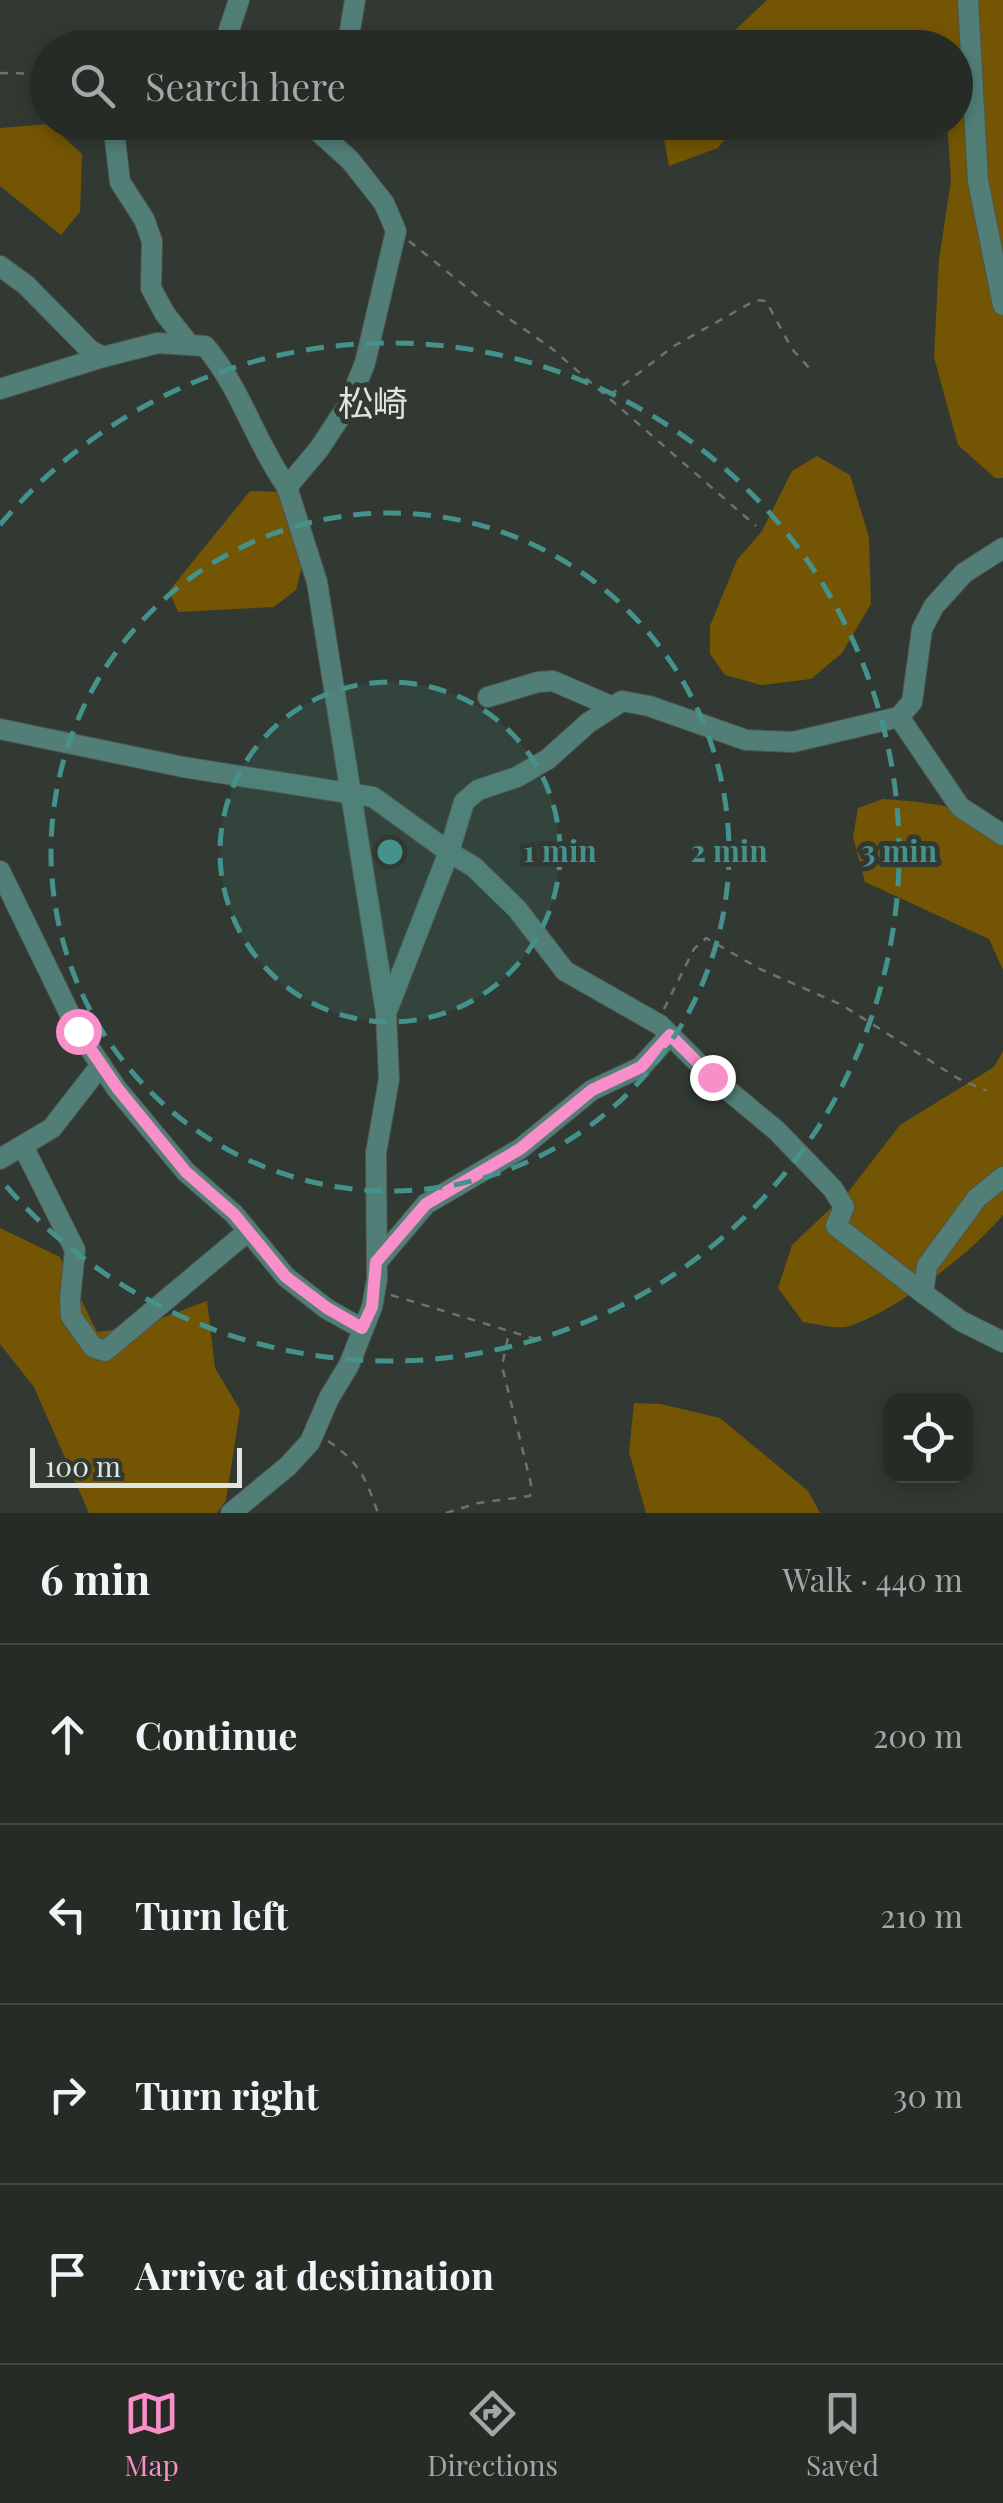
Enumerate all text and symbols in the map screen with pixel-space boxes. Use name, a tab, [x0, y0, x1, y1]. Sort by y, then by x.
search box	[30, 30, 973, 140]
icon: search	[65, 58, 120, 113]
text: Search here	[145, 60, 346, 111]
district label: 松崎	[338, 378, 408, 425]
text: 1 min	[523, 830, 597, 870]
text: 2 min	[690, 830, 768, 870]
text: 3 min	[861, 830, 938, 870]
centre of rings	[372, 834, 408, 870]
route start	[56, 1009, 102, 1055]
route end	[690, 1055, 736, 1101]
map controls	[883, 1393, 973, 1483]
button: locate	[883, 1393, 973, 1483]
scale bar	[30, 1443, 242, 1488]
text: 100 m	[45, 1447, 121, 1484]
text: 6 min	[40, 1550, 150, 1606]
text: Walk · 440 m	[782, 1557, 963, 1600]
icon: ahead	[40, 1707, 95, 1762]
text: Continue	[135, 1709, 297, 1760]
text: 200 m	[873, 1713, 963, 1756]
icon: left	[40, 1887, 95, 1942]
text: Turn left	[135, 1889, 288, 1940]
text: 210 m	[880, 1893, 963, 1936]
icon: right	[40, 2067, 95, 2122]
text: Turn right	[135, 2069, 319, 2120]
text: 30 m	[893, 2073, 963, 2116]
icon: arrive	[40, 2247, 95, 2302]
text: Arrive at destination	[135, 2249, 494, 2300]
tab: Map	[124, 2386, 179, 2483]
tab: Directions	[427, 2386, 558, 2483]
tab: Saved	[806, 2386, 879, 2483]

